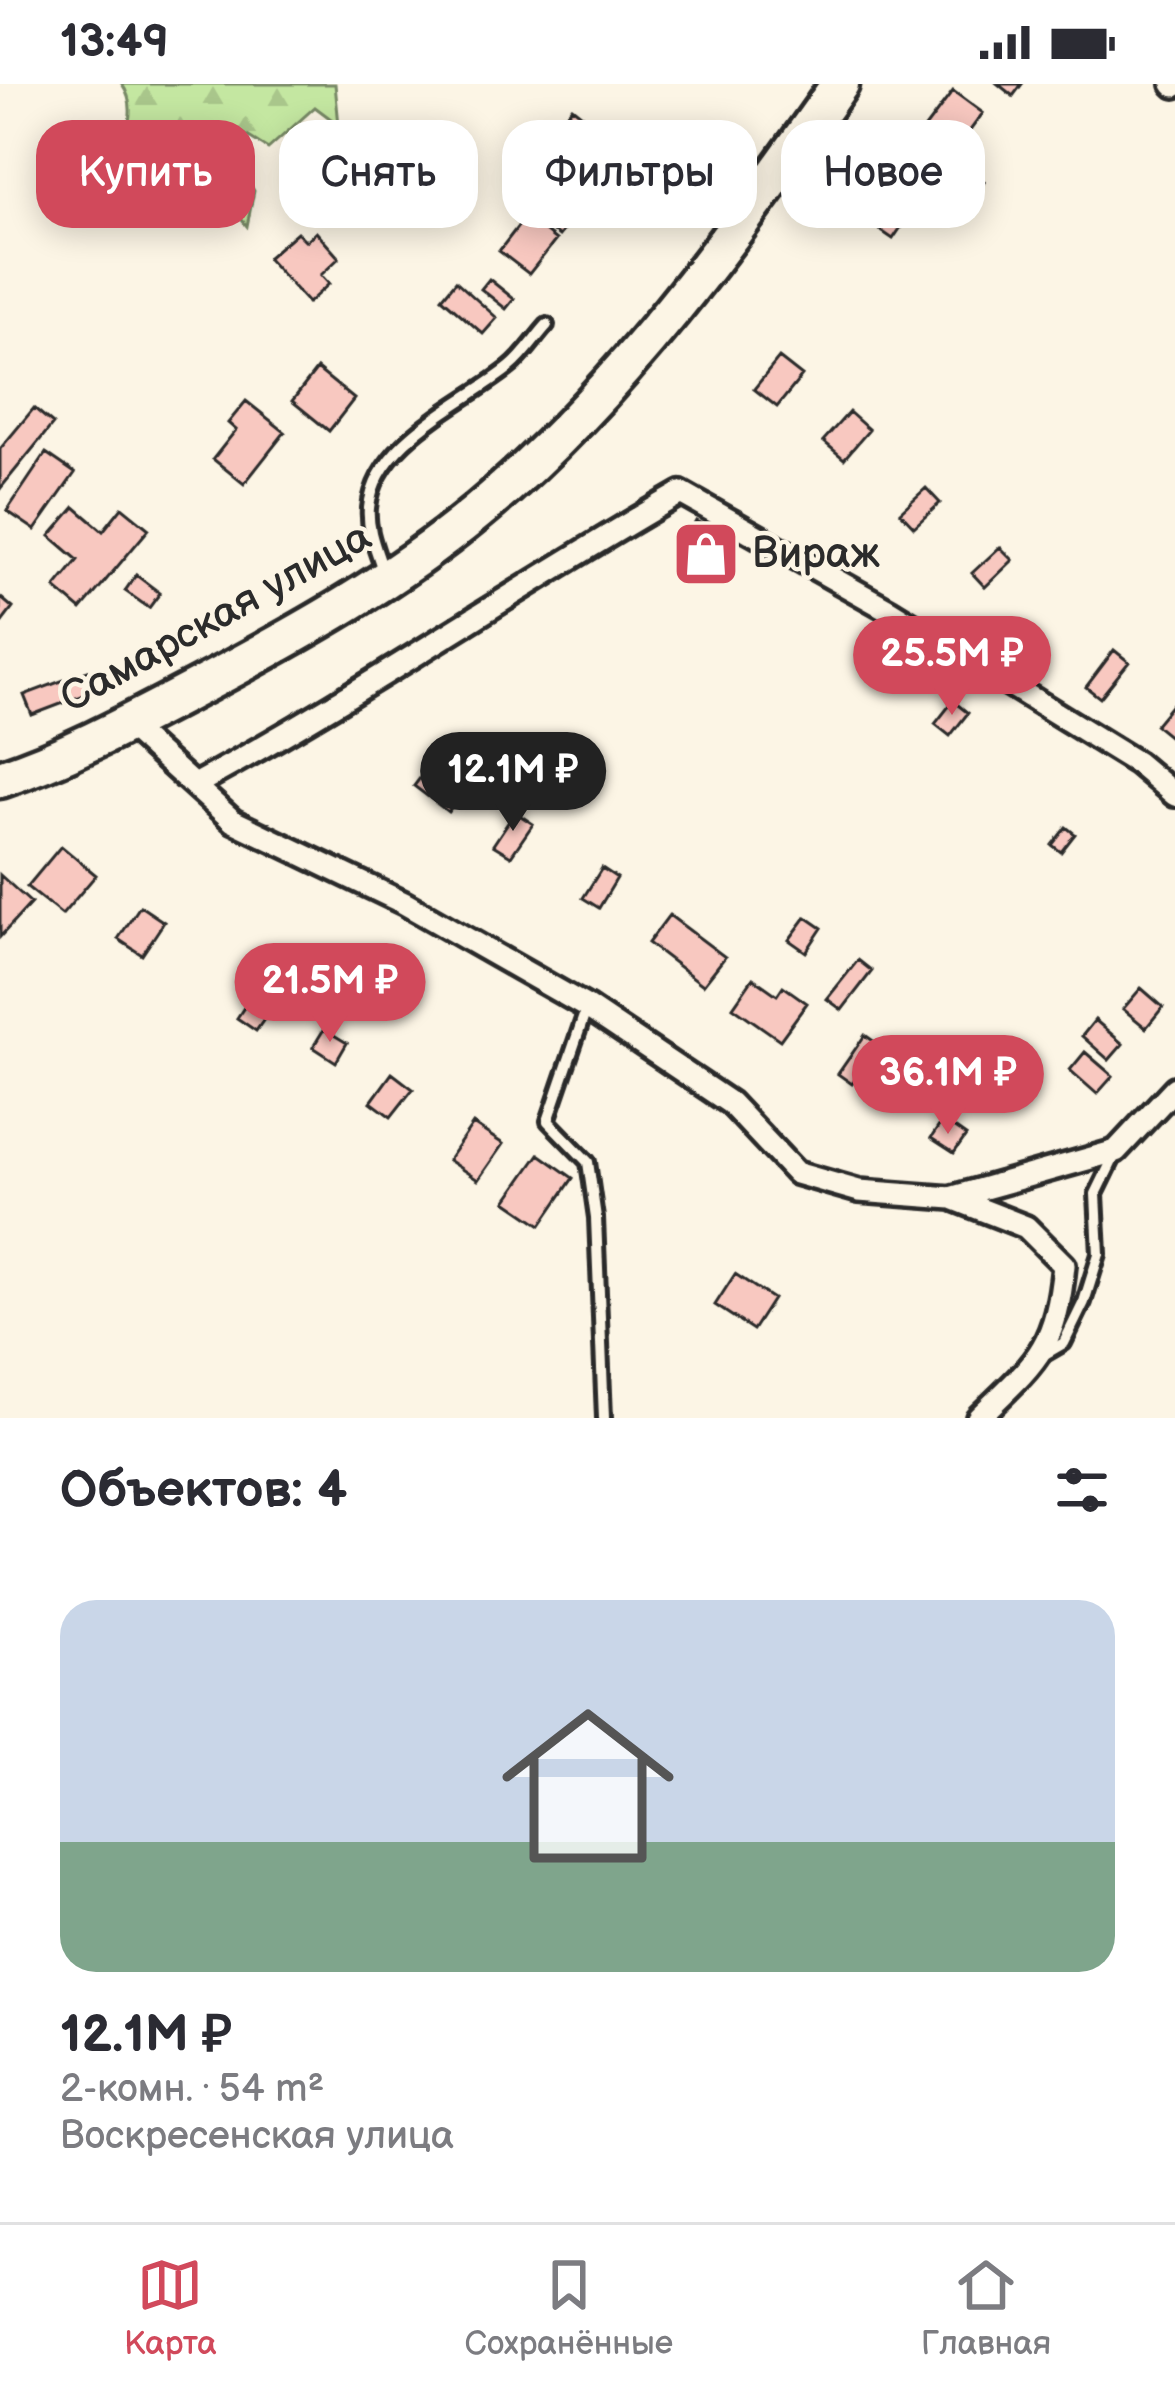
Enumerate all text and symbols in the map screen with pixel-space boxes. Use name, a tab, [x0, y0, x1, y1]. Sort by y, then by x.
text: 13:49	[60, 15, 169, 70]
chip: Купить	[36, 120, 255, 228]
chip: Снять	[279, 120, 478, 228]
chip: Фильтры	[502, 120, 757, 228]
chip: Новое	[781, 120, 985, 228]
street label: Самарская улица	[52, 511, 380, 725]
shop icon: Вираж	[671, 519, 741, 589]
place label: Вираж	[752, 529, 881, 580]
pin: 25.5M ₽	[841, 616, 1063, 718]
text: 25.5M ₽	[880, 631, 1024, 678]
pin: 12.1M ₽	[402, 732, 624, 834]
text: 12.1M ₽	[447, 747, 579, 794]
pin: 21.5M ₽	[219, 943, 441, 1045]
text: 21.5M ₽	[262, 958, 398, 1005]
pin: 36.1M ₽	[837, 1035, 1059, 1137]
text: 36.1M ₽	[879, 1050, 1017, 1097]
icon: filters	[1049, 1457, 1115, 1523]
text: Объектов: 4	[60, 1460, 347, 1521]
icon: home	[480, 1678, 696, 1894]
text: 12.1M ₽	[60, 2005, 232, 2066]
text: 2-комн. · 54 m²	[60, 2066, 324, 2113]
text: Воскресенская улица	[60, 2113, 454, 2160]
tab: Карта	[124, 2252, 217, 2364]
tab: Сохранённые	[465, 2252, 673, 2364]
tab: Главная	[921, 2252, 1051, 2364]

